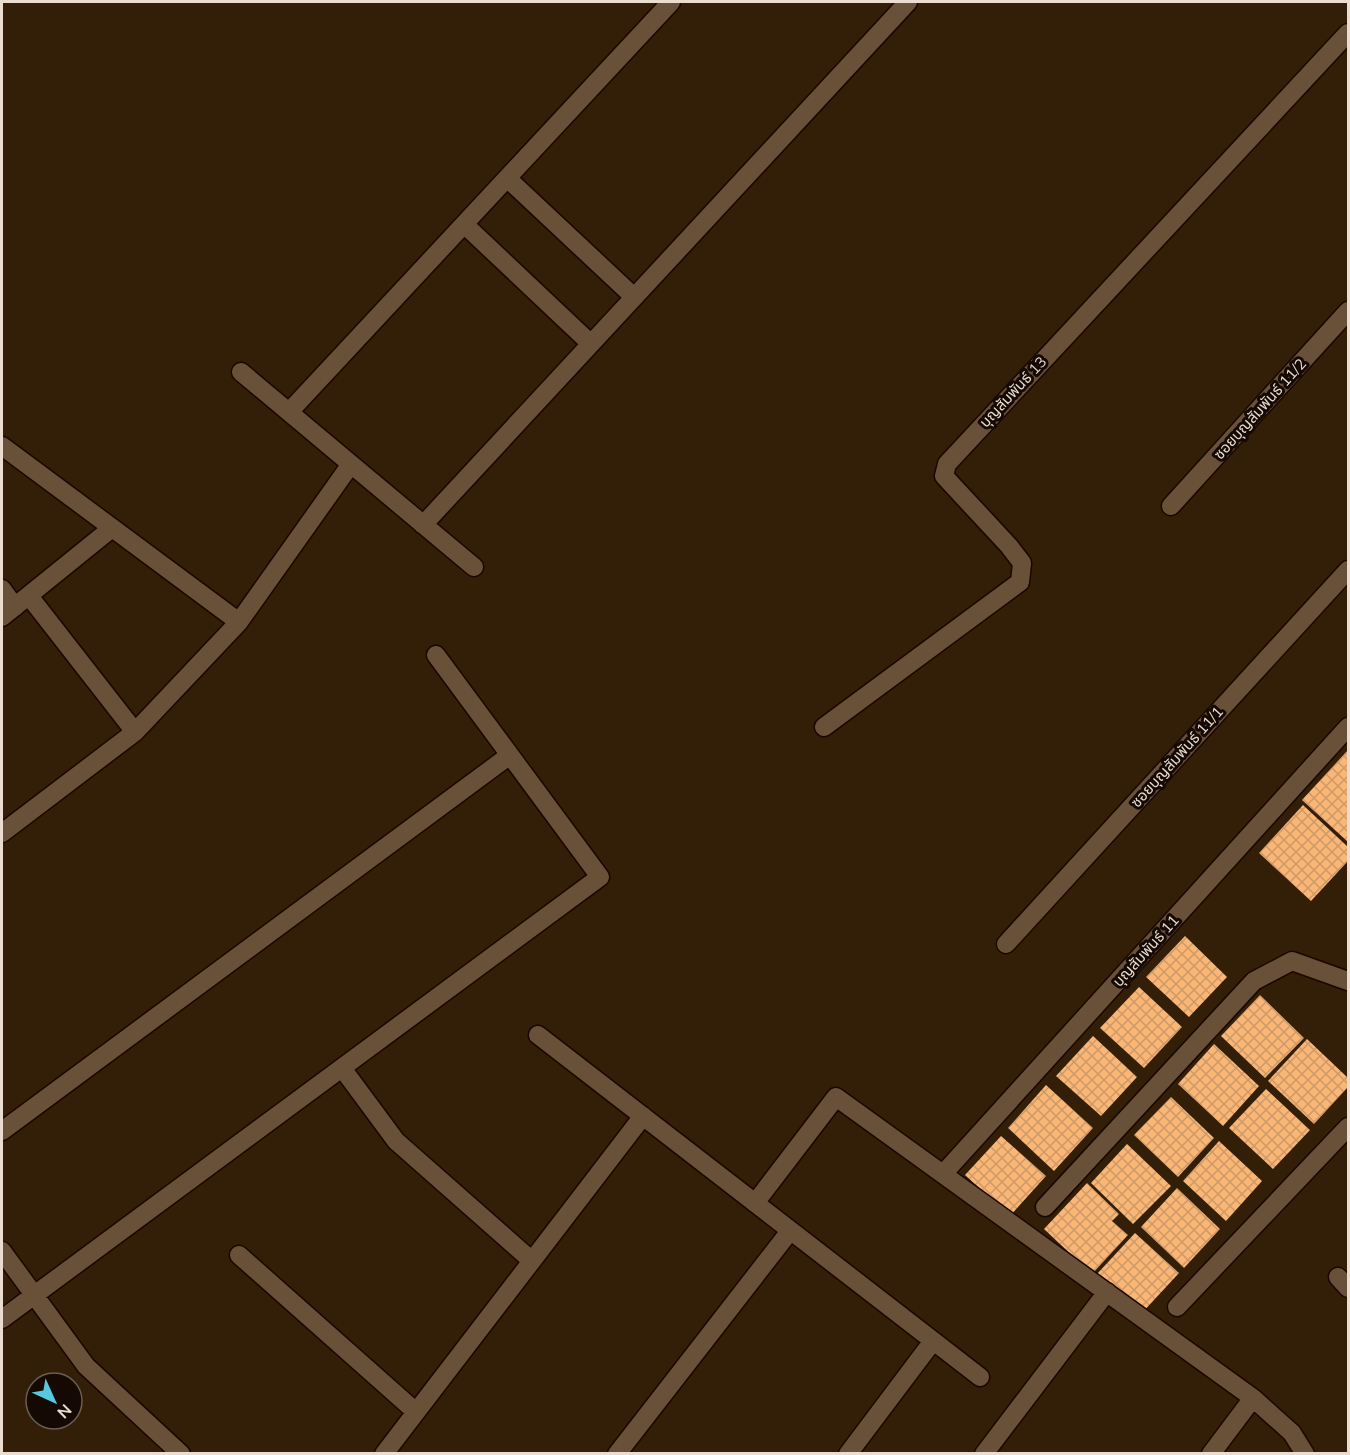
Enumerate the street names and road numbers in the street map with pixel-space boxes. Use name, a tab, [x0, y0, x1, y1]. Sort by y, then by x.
street label: บุญสัมพันธ์ 13	[975, 352, 1050, 431]
street label: ซอยบุญสัมพันธ์ 11/2	[1209, 354, 1310, 463]
street label: ซอยบุญสัมพันธ์ 11/1	[1126, 702, 1227, 811]
street label: บุญสัมพันธ์ 11	[1108, 911, 1183, 991]

